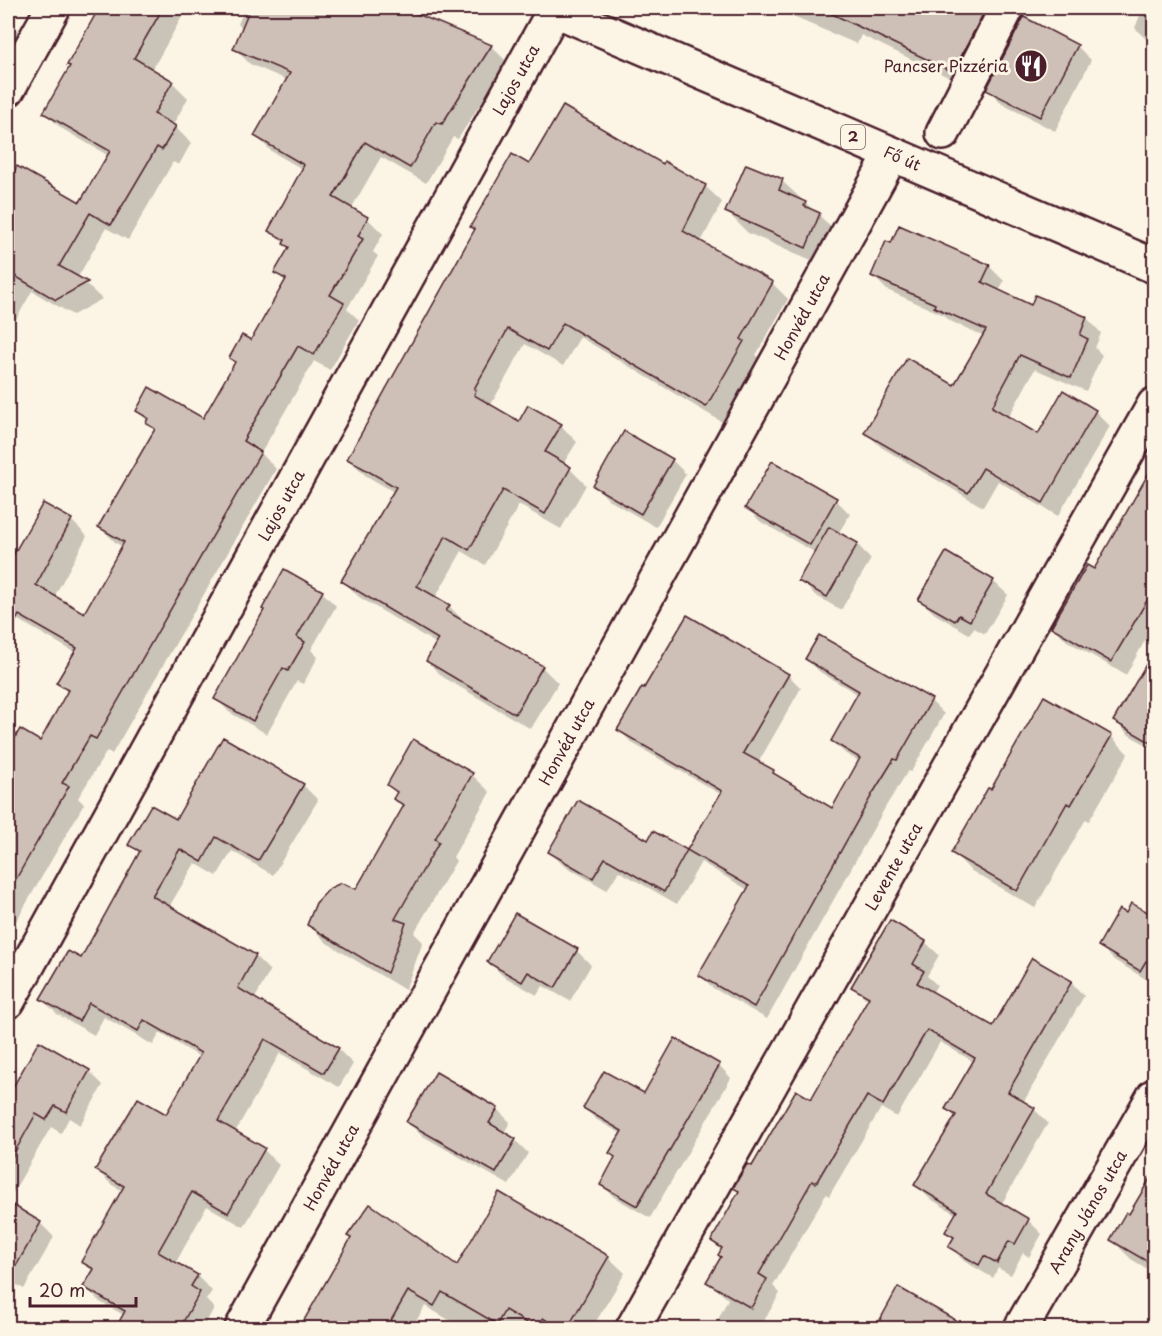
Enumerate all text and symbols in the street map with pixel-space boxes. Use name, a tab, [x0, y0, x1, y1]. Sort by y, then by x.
street label: Lajos utca	[486, 39, 544, 119]
restaurant icon: Pancser Pizzéria	[1013, 48, 1049, 84]
place label: Pancser Pizzéria	[884, 53, 1008, 77]
road number: 2	[841, 125, 865, 149]
street label: Fő út	[880, 139, 925, 176]
street label: Honvéd utca	[767, 268, 835, 364]
street label: Lajos utca	[251, 465, 310, 545]
street label: Honvéd utca	[532, 694, 599, 789]
street label: Levente utca	[858, 817, 927, 914]
street label: Honvéd utca	[297, 1119, 364, 1214]
street label: Arany János utca	[1042, 1145, 1132, 1277]
scale bar	[30, 1270, 136, 1308]
text: 20 m	[39, 1276, 85, 1303]

